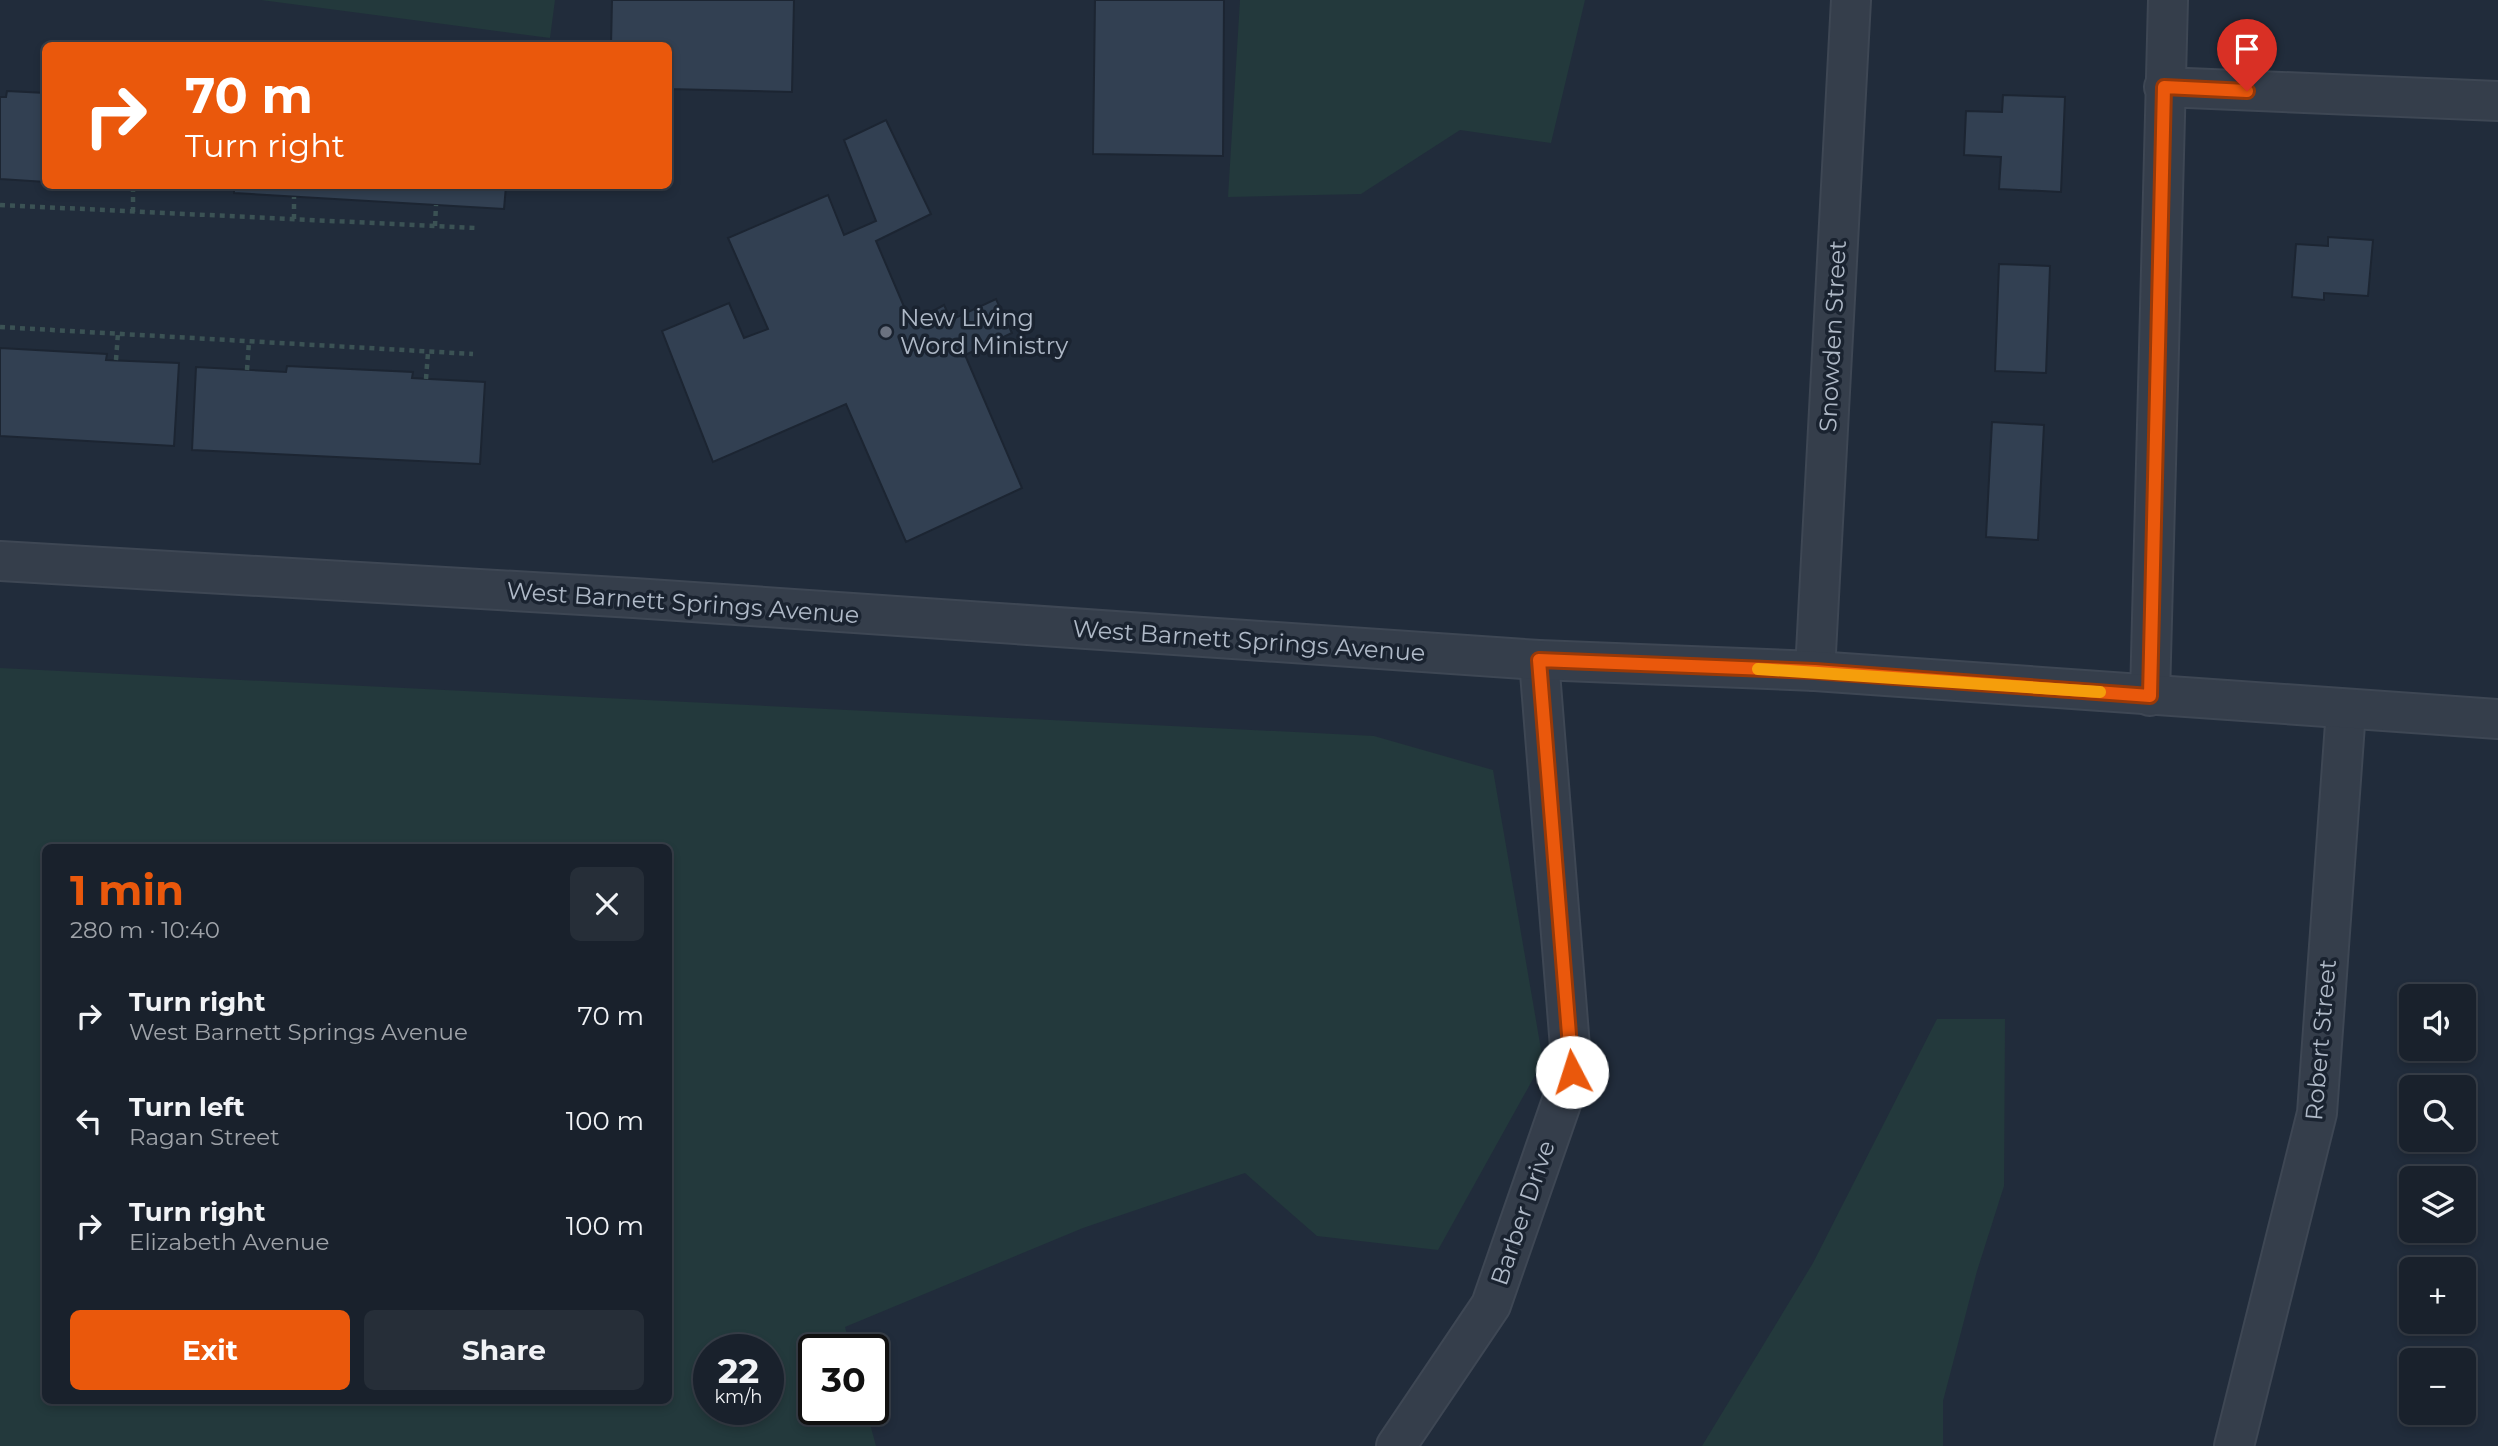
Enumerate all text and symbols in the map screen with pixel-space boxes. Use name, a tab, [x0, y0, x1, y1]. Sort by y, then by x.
pin	[2217, 19, 2277, 91]
icon: arrive	[2228, 30, 2266, 68]
text: 70 m	[185, 66, 313, 125]
icon: right	[70, 70, 161, 161]
text: Turn right	[185, 126, 345, 165]
street label: Snowden Street	[1813, 239, 1852, 433]
place label: New Living Word Ministry	[900, 303, 1068, 360]
marker: New Living Word Ministry	[878, 324, 894, 340]
street label: West Barnett Springs Avenue	[506, 576, 860, 629]
street label: West Barnett Springs Avenue	[1072, 614, 1426, 667]
text: 1 min	[70, 864, 184, 916]
button: close	[570, 867, 644, 941]
text: 280 m · 10:40	[70, 916, 220, 944]
street label: Robert Street	[2299, 958, 2342, 1122]
map controls	[2399, 984, 2476, 1425]
button: sound	[2399, 984, 2476, 1061]
text: Turn right	[129, 986, 265, 1018]
icon: right	[70, 997, 108, 1035]
text: 70 m	[578, 1000, 644, 1032]
text: West Barnett Springs Avenue	[129, 1018, 468, 1046]
position arrow	[1535, 1035, 1609, 1109]
button: search	[2399, 1075, 2476, 1152]
text: Turn left	[129, 1091, 245, 1123]
icon: left	[70, 1102, 108, 1140]
text: 100 m	[566, 1105, 644, 1137]
text: Ragan Street	[129, 1123, 280, 1151]
street label: Barber Drive	[1484, 1137, 1561, 1289]
button: layers	[2399, 1166, 2476, 1243]
text: Turn right	[129, 1196, 265, 1228]
icon: right	[70, 1207, 108, 1245]
text: 100 m	[566, 1210, 644, 1242]
text: Elizabeth Avenue	[129, 1228, 329, 1256]
button: +	[2399, 1257, 2476, 1334]
button: Exit	[70, 1310, 350, 1390]
button: Share	[364, 1310, 644, 1390]
speed limit sign: 30	[798, 1334, 889, 1425]
button: −	[2399, 1348, 2476, 1425]
text: 22	[718, 1349, 759, 1392]
text: km/h	[714, 1386, 763, 1408]

